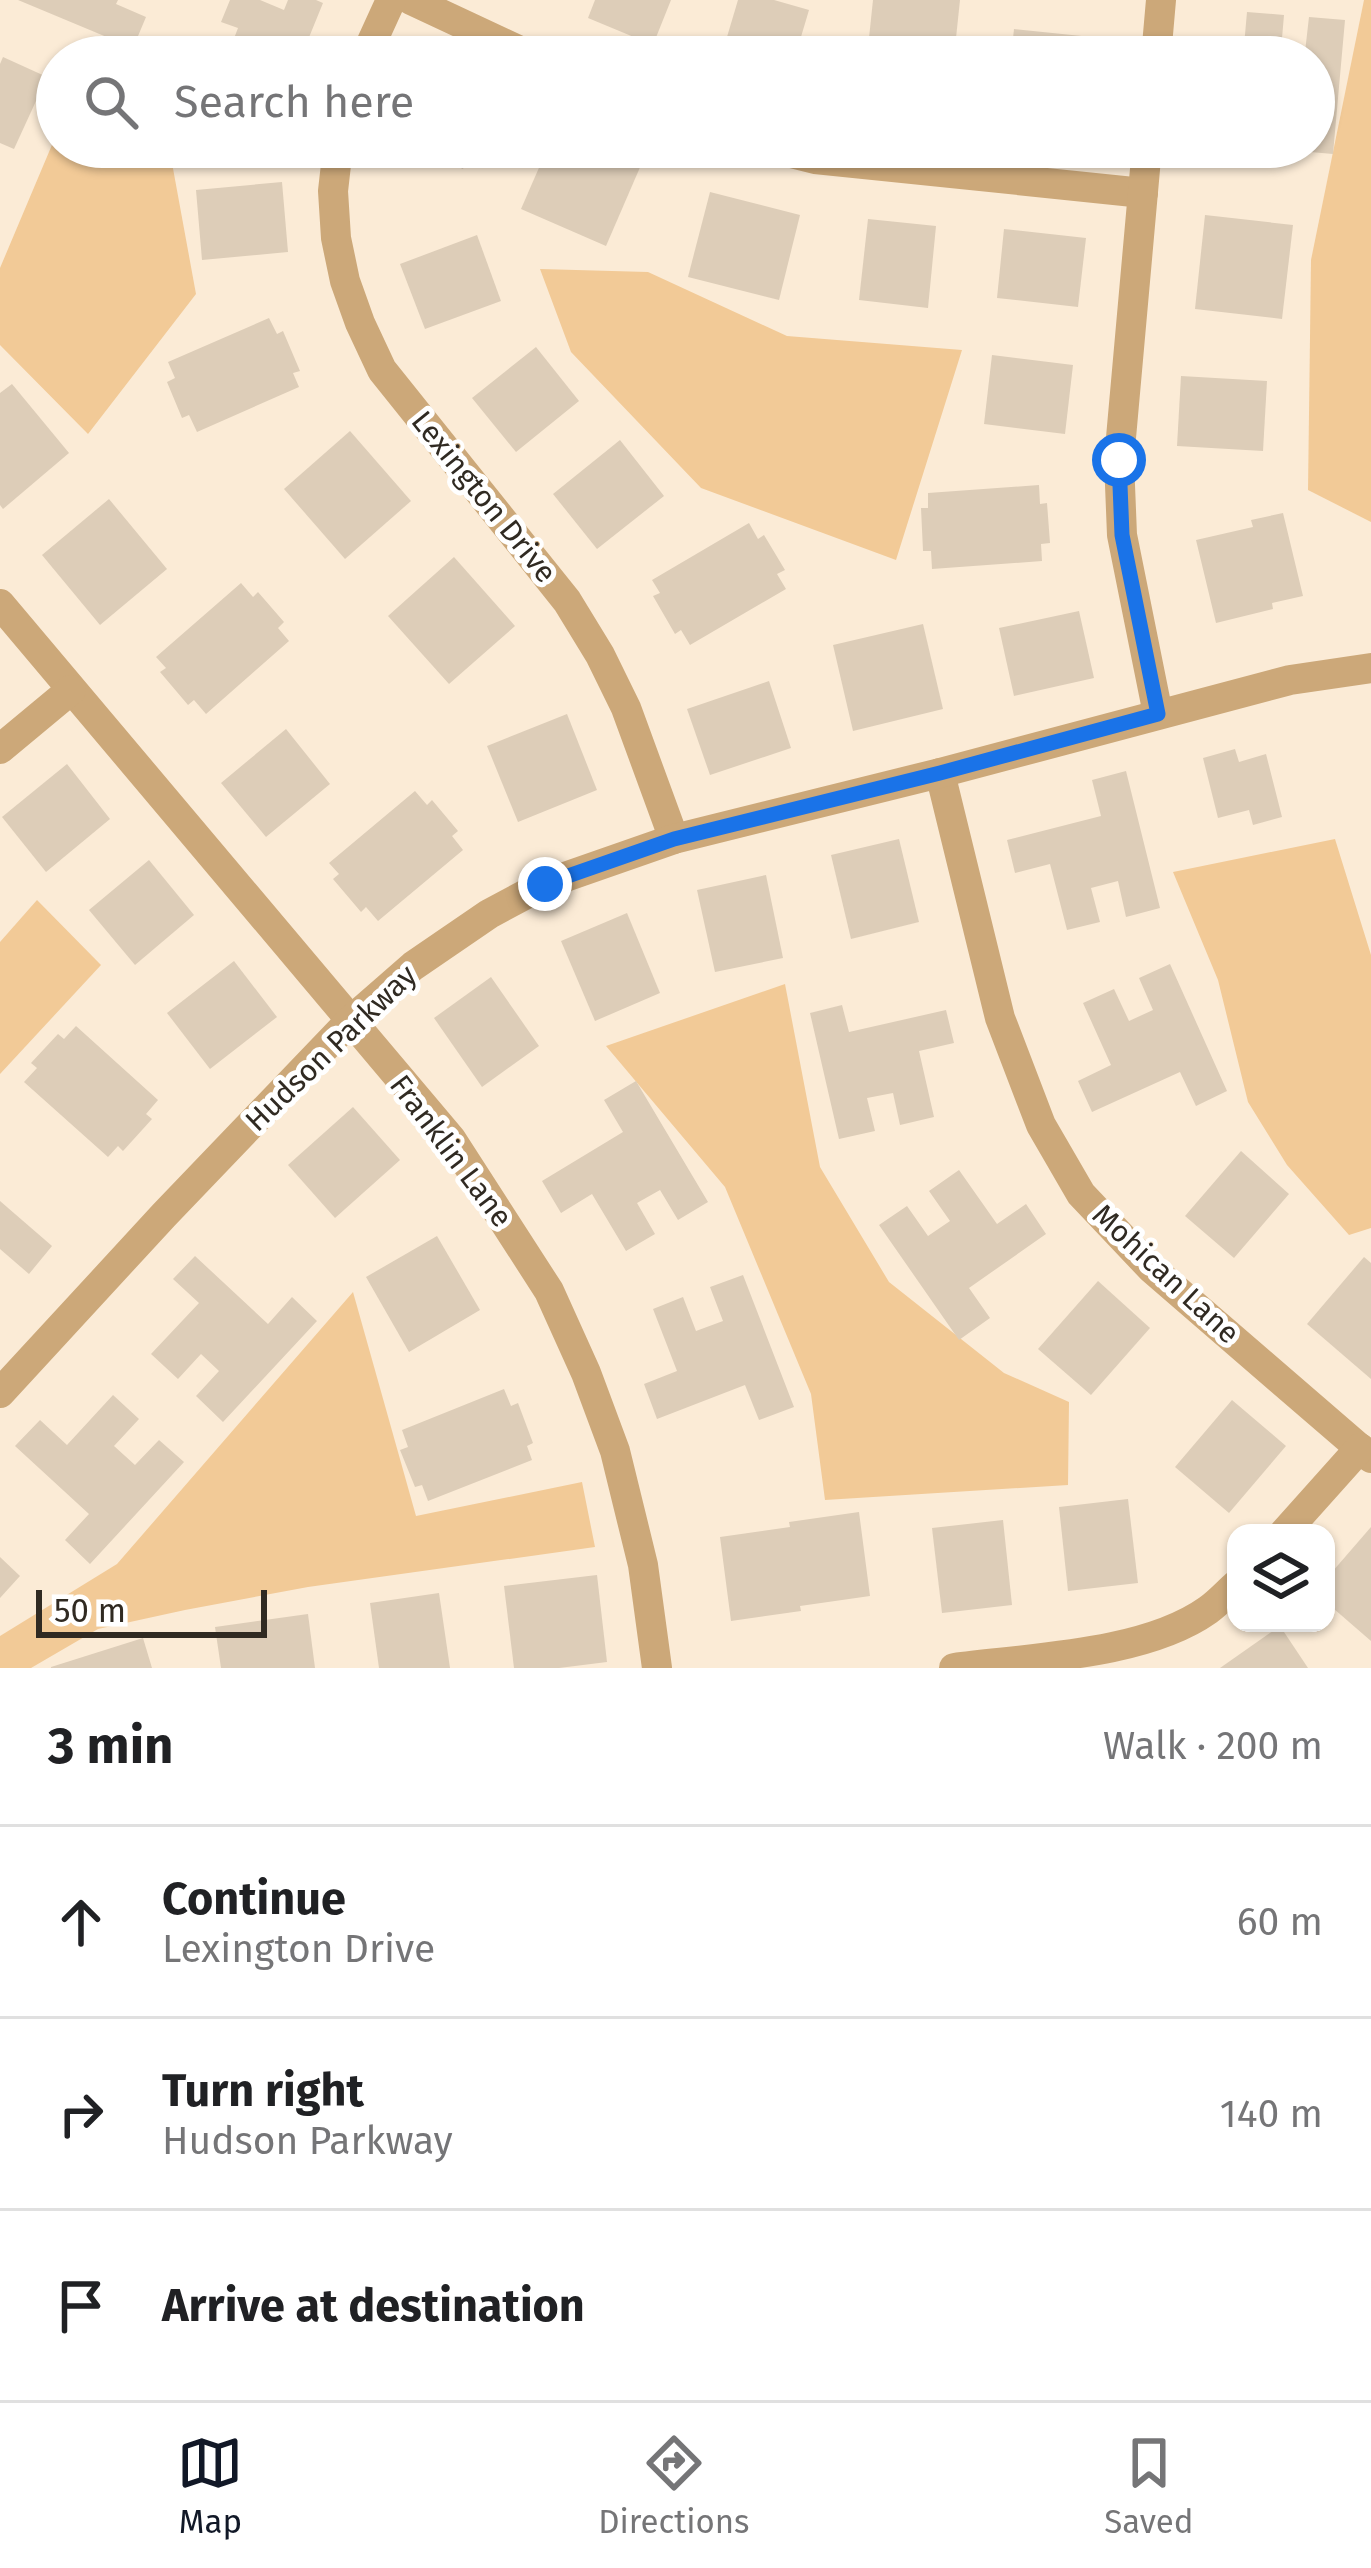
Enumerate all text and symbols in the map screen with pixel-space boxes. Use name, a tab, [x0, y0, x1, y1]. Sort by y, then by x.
search box	[36, 36, 1335, 168]
icon: search	[78, 69, 144, 135]
text: Search here	[174, 75, 414, 129]
street label: Lexington Drive	[404, 404, 564, 590]
route start	[1092, 433, 1146, 487]
route end	[518, 857, 572, 911]
street label: Hudson Parkway	[238, 957, 424, 1139]
street label: Franklin Lane	[382, 1068, 520, 1234]
street label: Mohican Lane	[1085, 1197, 1247, 1351]
map controls	[1227, 1524, 1335, 1632]
button: layers	[1227, 1524, 1335, 1632]
scale bar	[36, 1584, 267, 1637]
text: 50 m	[54, 1591, 126, 1631]
text: 3 min	[48, 1715, 174, 1777]
text: Walk · 200 m	[1103, 1723, 1323, 1769]
text: Continue	[162, 1872, 346, 1926]
icon: ahead	[48, 1889, 114, 1955]
text: 60 m	[1237, 1899, 1323, 1945]
text: Lexington Drive	[162, 1926, 435, 1972]
text: Turn right	[162, 2064, 364, 2118]
icon: right	[48, 2081, 114, 2147]
text: 140 m	[1220, 2091, 1323, 2137]
text: Hudson Parkway	[162, 2118, 453, 2164]
icon: arrive	[48, 2273, 114, 2339]
text: Arrive at destination	[162, 2279, 585, 2333]
tab: Map	[177, 2430, 243, 2542]
tab: Directions	[598, 2430, 750, 2542]
tab: Saved	[1104, 2430, 1194, 2542]

